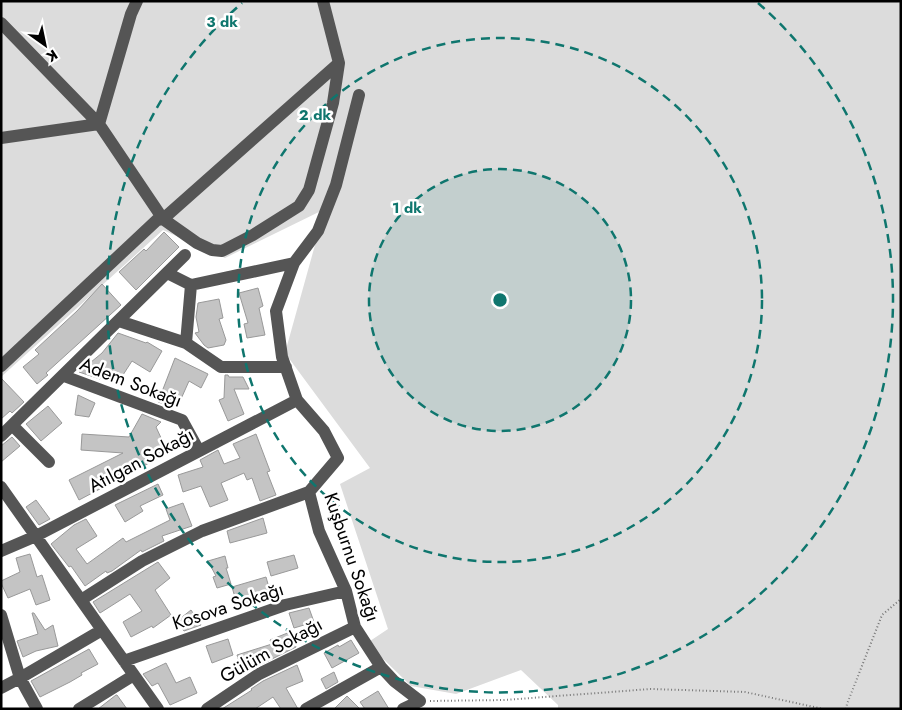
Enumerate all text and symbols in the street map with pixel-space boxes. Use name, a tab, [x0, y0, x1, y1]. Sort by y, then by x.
text: 3 dk	[206, 11, 238, 33]
north arrow	[20, 20, 70, 70]
text: K	[42, 45, 62, 67]
text: 2 dk	[299, 104, 331, 126]
text: 1 dk	[392, 197, 422, 219]
centre of rings	[491, 291, 509, 309]
street label: Adem Sokağı	[76, 350, 186, 414]
street label: Atılgan Sokağı	[83, 421, 199, 499]
street label: Kuşburnu Sokağı	[317, 489, 387, 625]
street label: Kosova Sokağı	[169, 575, 287, 637]
street label: Gülüm Sokağı	[215, 611, 327, 689]

